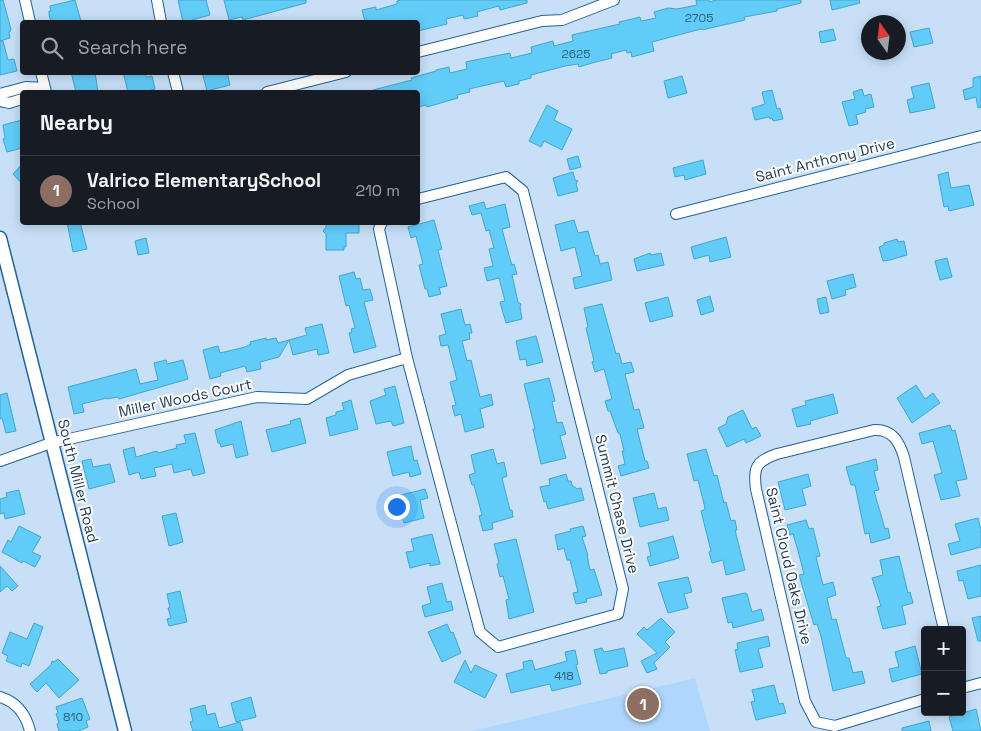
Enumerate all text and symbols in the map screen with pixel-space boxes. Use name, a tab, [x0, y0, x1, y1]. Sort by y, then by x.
house number: 2705	[685, 10, 713, 26]
north arrow	[861, 15, 906, 60]
search box	[20, 20, 420, 75]
icon: search	[38, 34, 66, 62]
text: Search here	[78, 35, 188, 60]
house number: 2625	[562, 46, 590, 62]
text: Nearby	[40, 109, 113, 136]
street label: Saint Anthony Drive	[753, 133, 897, 186]
text: Valrico ElementarySchool	[87, 168, 321, 193]
text: 1	[52, 180, 60, 201]
text: 210 m	[356, 180, 400, 201]
text: School	[87, 193, 140, 214]
street label: Miller Woods Court	[117, 374, 253, 421]
street label: South Miller Road	[54, 417, 103, 545]
street label: Summit Chase Drive	[591, 432, 644, 575]
street label: Saint Cloud Oaks Drive	[762, 485, 817, 646]
your location	[384, 494, 410, 520]
map controls	[921, 626, 966, 716]
button: +	[921, 626, 966, 671]
house number: 418	[554, 668, 574, 684]
button: −	[921, 671, 966, 716]
pin: 1	[627, 685, 659, 723]
house number: 810	[63, 709, 83, 725]

